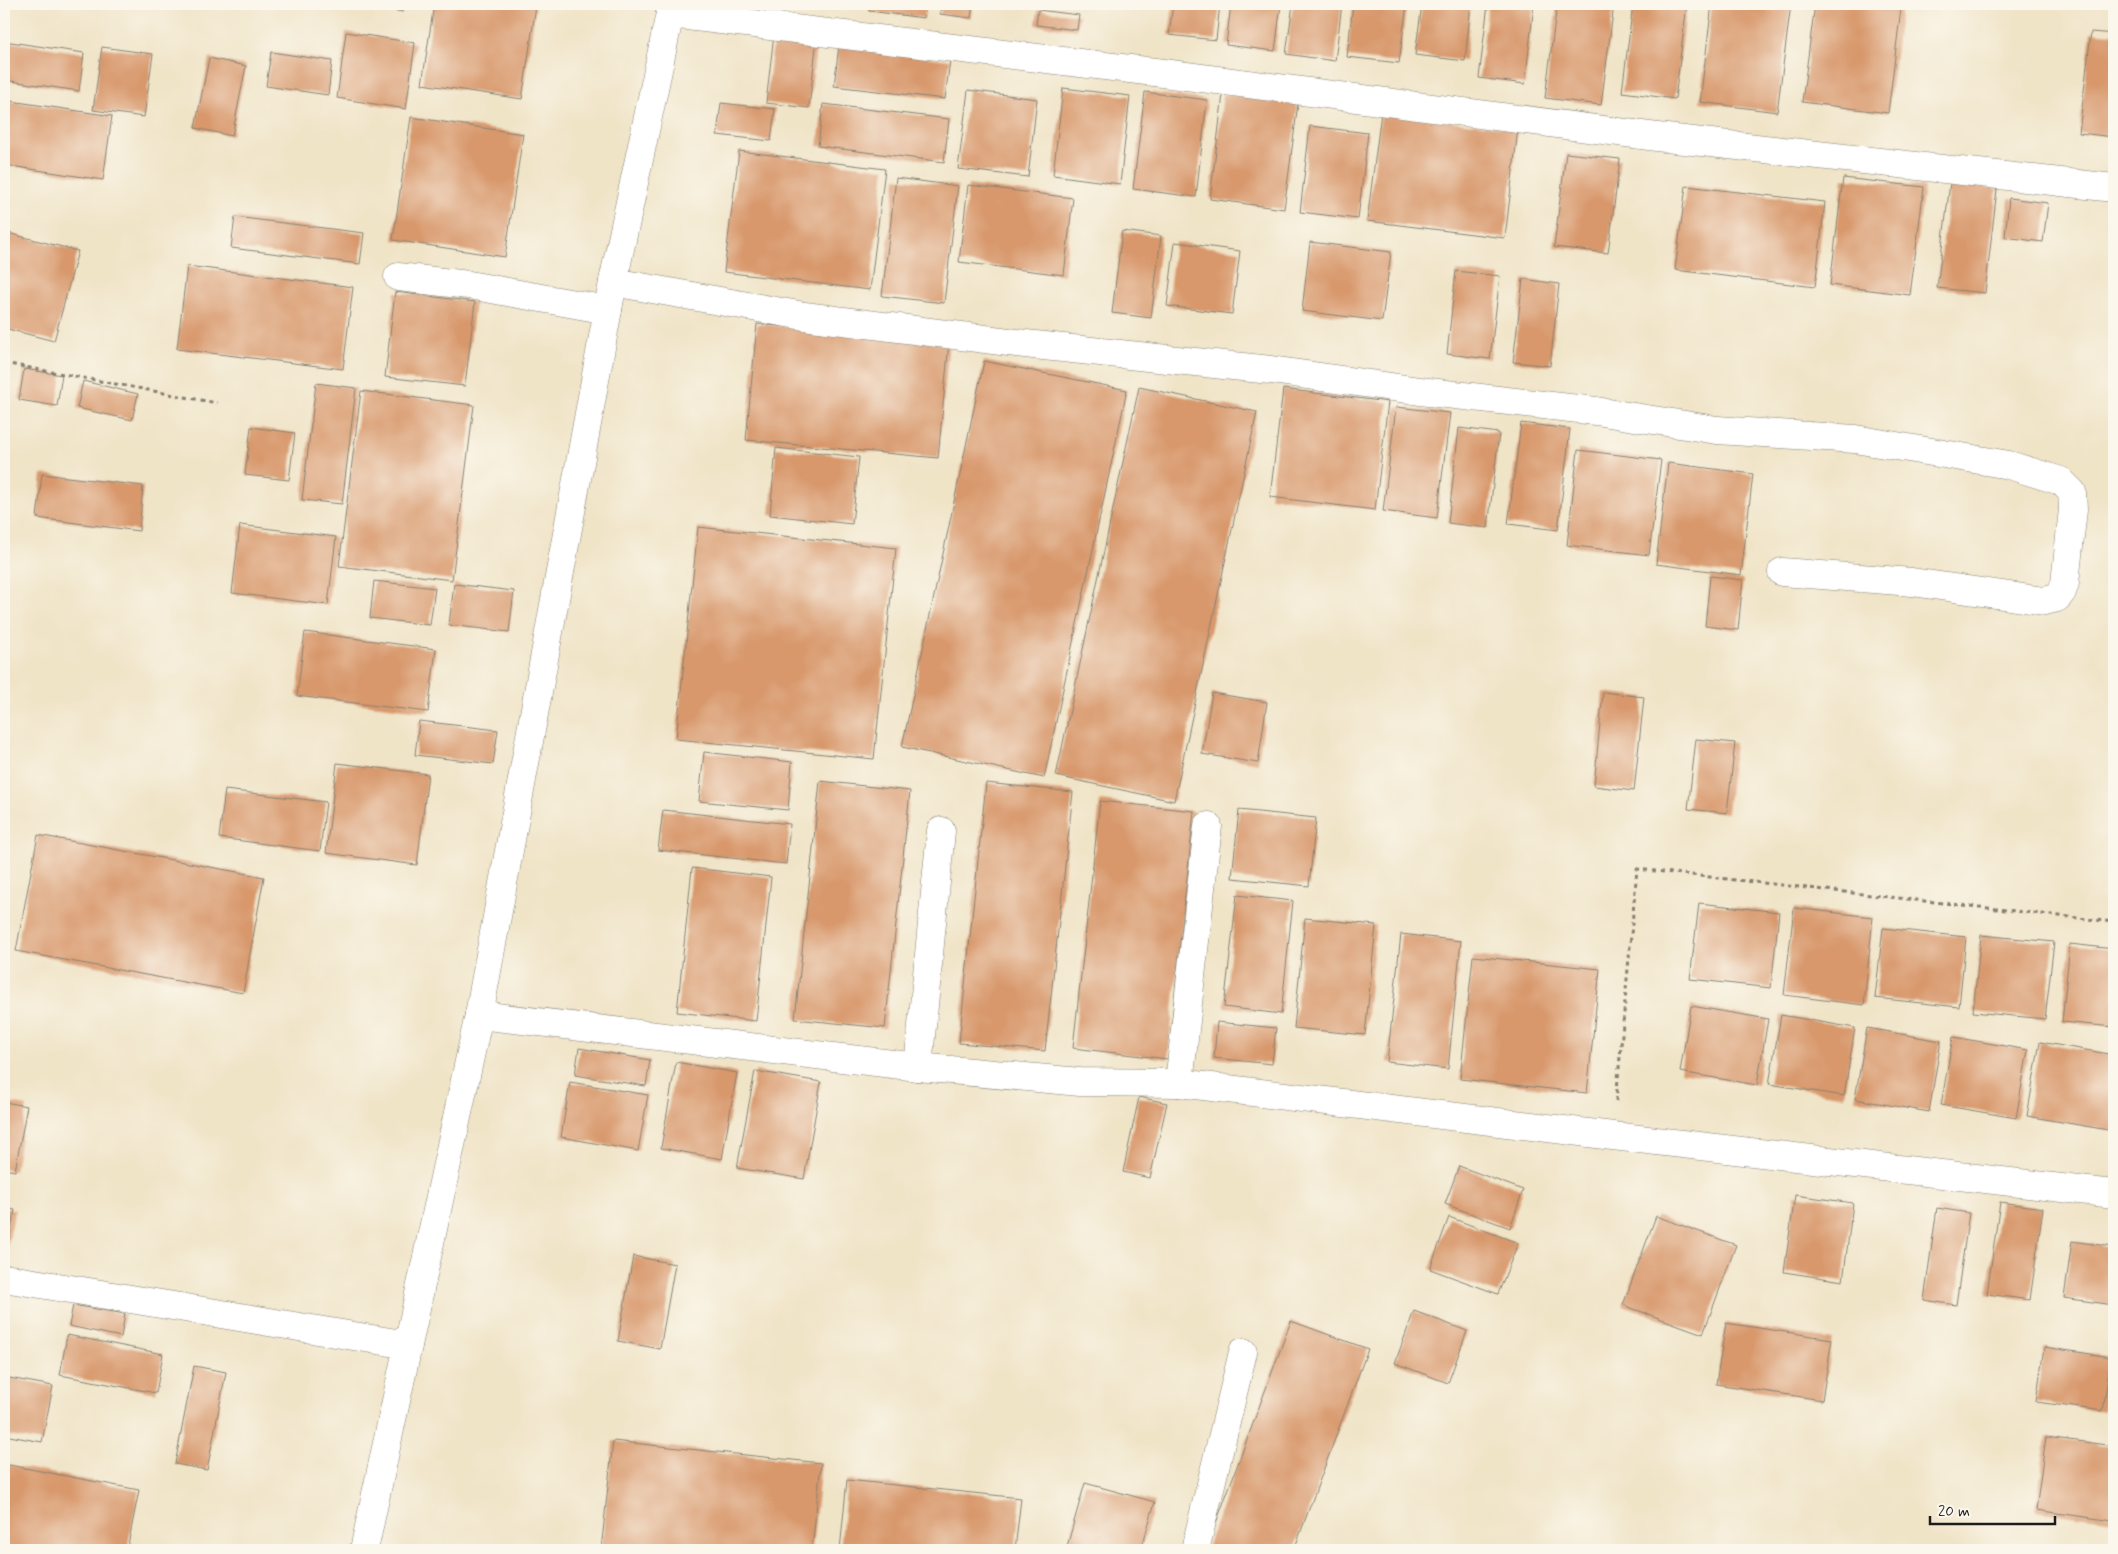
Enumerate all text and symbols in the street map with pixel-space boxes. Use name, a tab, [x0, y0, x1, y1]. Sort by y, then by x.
scale bar	[1930, 1494, 2056, 1526]
text: 20 m	[1938, 1502, 1970, 1522]

